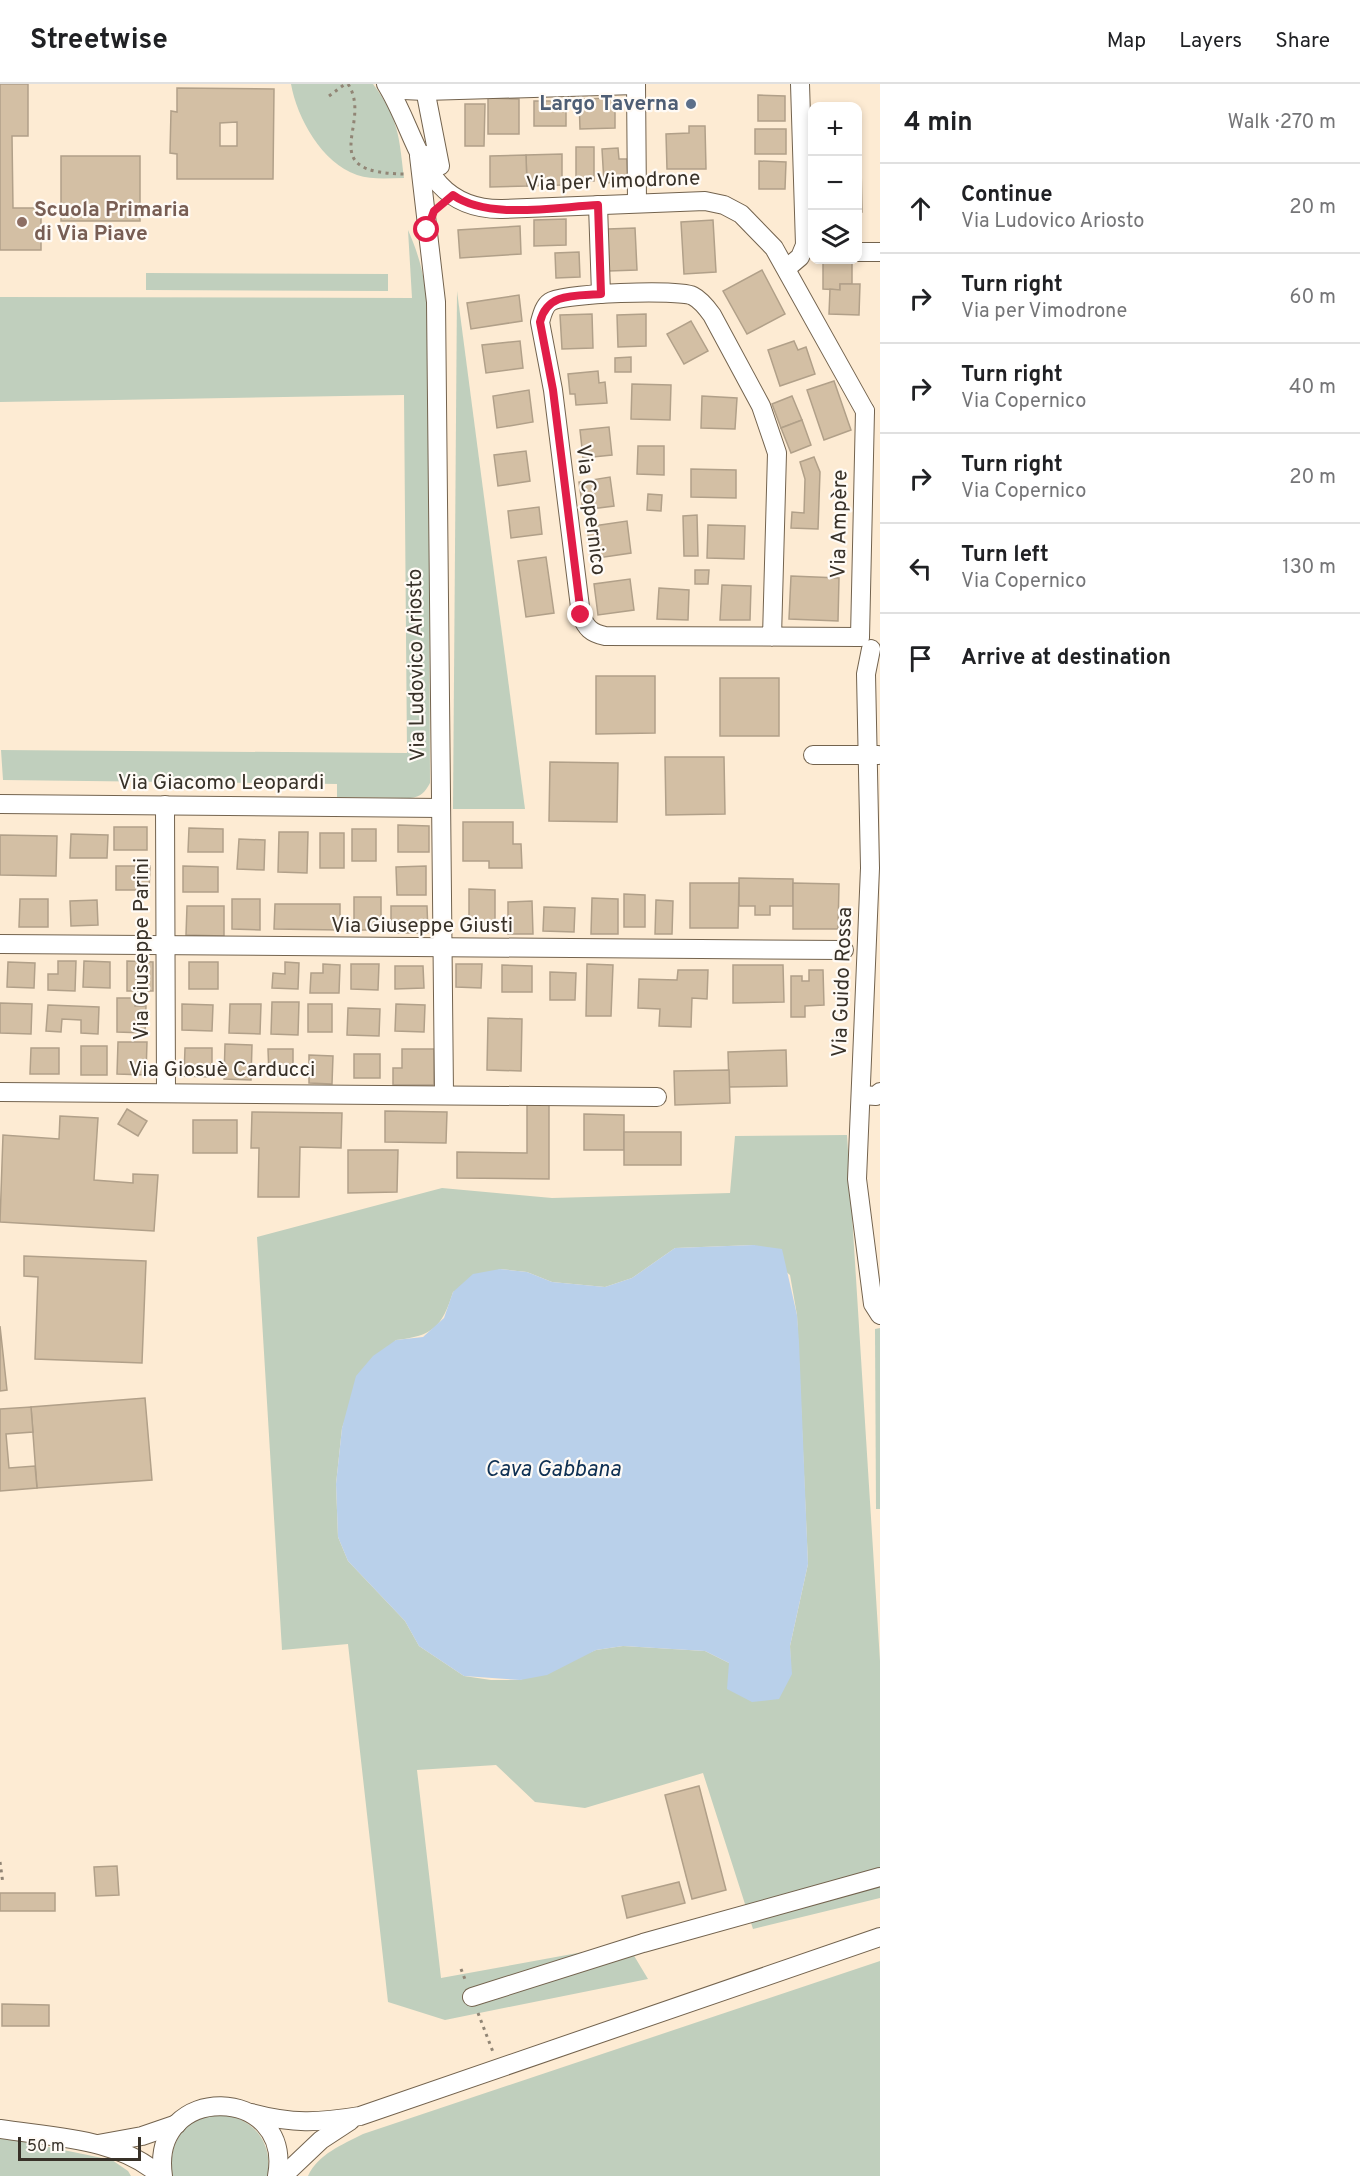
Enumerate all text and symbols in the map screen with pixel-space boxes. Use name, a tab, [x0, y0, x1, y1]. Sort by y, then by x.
text: Streetwise	[30, 23, 168, 59]
text: Map	[1107, 28, 1146, 55]
text: Layers	[1179, 28, 1242, 55]
text: Share	[1275, 28, 1330, 55]
place label: Largo Taverna	[539, 91, 679, 118]
marker: Largo Taverna	[684, 97, 698, 111]
map controls	[808, 102, 862, 264]
button: +	[808, 102, 862, 156]
text: 4 min	[904, 107, 973, 140]
text: Walk · 270 m	[1228, 110, 1336, 136]
button: −	[808, 156, 862, 210]
street label: Via per Vimodrone	[525, 165, 701, 199]
text: Continue	[961, 182, 1052, 209]
icon: ahead	[904, 192, 937, 225]
text: 20 m	[1289, 195, 1336, 221]
place label: Scuola Primaria di Via Piave	[34, 197, 189, 248]
text: Via Ludovico Ariosto	[961, 209, 1145, 235]
button: layers	[808, 210, 862, 264]
marker: Scuola Primaria di Via Piave	[15, 215, 29, 229]
route start	[413, 216, 439, 242]
text: Turn right	[961, 272, 1063, 299]
icon: right	[904, 282, 937, 315]
text: 60 m	[1290, 285, 1336, 311]
text: Via per Vimodrone	[961, 299, 1127, 325]
text: Turn right	[961, 362, 1063, 389]
icon: right	[904, 372, 937, 405]
text: 40 m	[1289, 375, 1336, 401]
text: Via Copernico	[961, 389, 1086, 415]
street label: Via Copernico	[569, 443, 611, 577]
text: Turn right	[961, 452, 1063, 479]
icon: right	[904, 462, 937, 495]
text: 20 m	[1289, 465, 1336, 491]
street label: Via Ampère	[826, 469, 854, 579]
text: Via Copernico	[961, 479, 1086, 505]
text: Turn left	[961, 542, 1049, 569]
icon: left	[904, 552, 937, 585]
text: 130 m	[1282, 555, 1336, 581]
street label: Via Ludovico Ariosto	[402, 568, 432, 762]
text: Via Copernico	[961, 569, 1086, 595]
route end	[567, 601, 593, 627]
icon: arrive	[904, 642, 937, 675]
text: Arrive at destination	[961, 645, 1171, 672]
street label: Via Giacomo Leopardi	[118, 770, 324, 797]
street label: Via Giuseppe Parini	[129, 858, 156, 1040]
street label: Via Guido Rossa	[827, 906, 859, 1058]
street label: Via Giuseppe Giusti	[331, 913, 513, 940]
street label: Via Giosuè Carducci	[129, 1057, 315, 1084]
water label: Cava Gabbana	[485, 1457, 622, 1484]
scale bar	[18, 2134, 141, 2162]
text: 50 m	[27, 2137, 65, 2157]

